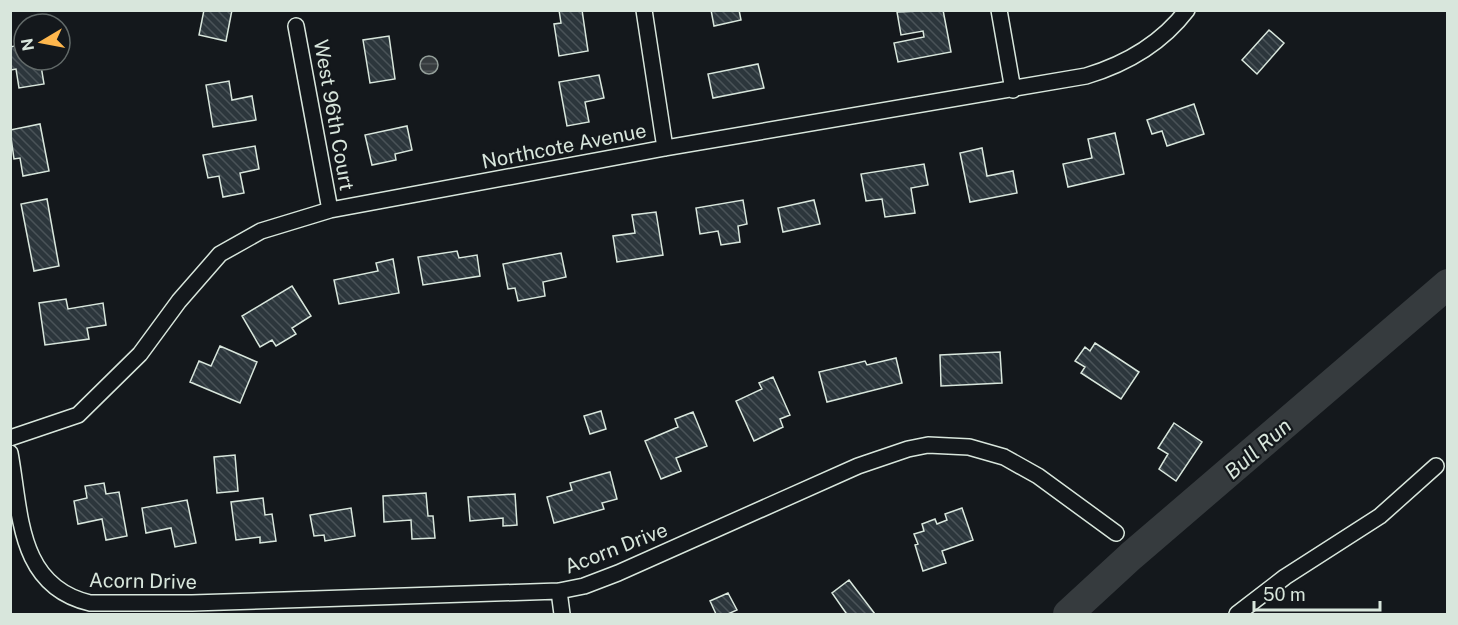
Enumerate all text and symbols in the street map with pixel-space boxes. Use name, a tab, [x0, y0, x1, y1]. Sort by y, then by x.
north arrow	[12, 12, 72, 72]
text: N	[17, 37, 38, 52]
street label: West 96th Court	[309, 38, 359, 192]
street label: Northcote Avenue	[480, 118, 648, 174]
water label: Bull Run	[1219, 413, 1296, 484]
street label: Acorn Drive	[561, 517, 671, 579]
street label: Acorn Drive	[89, 568, 197, 594]
scale bar	[1254, 574, 1380, 612]
text: 50 m	[1263, 584, 1306, 605]

